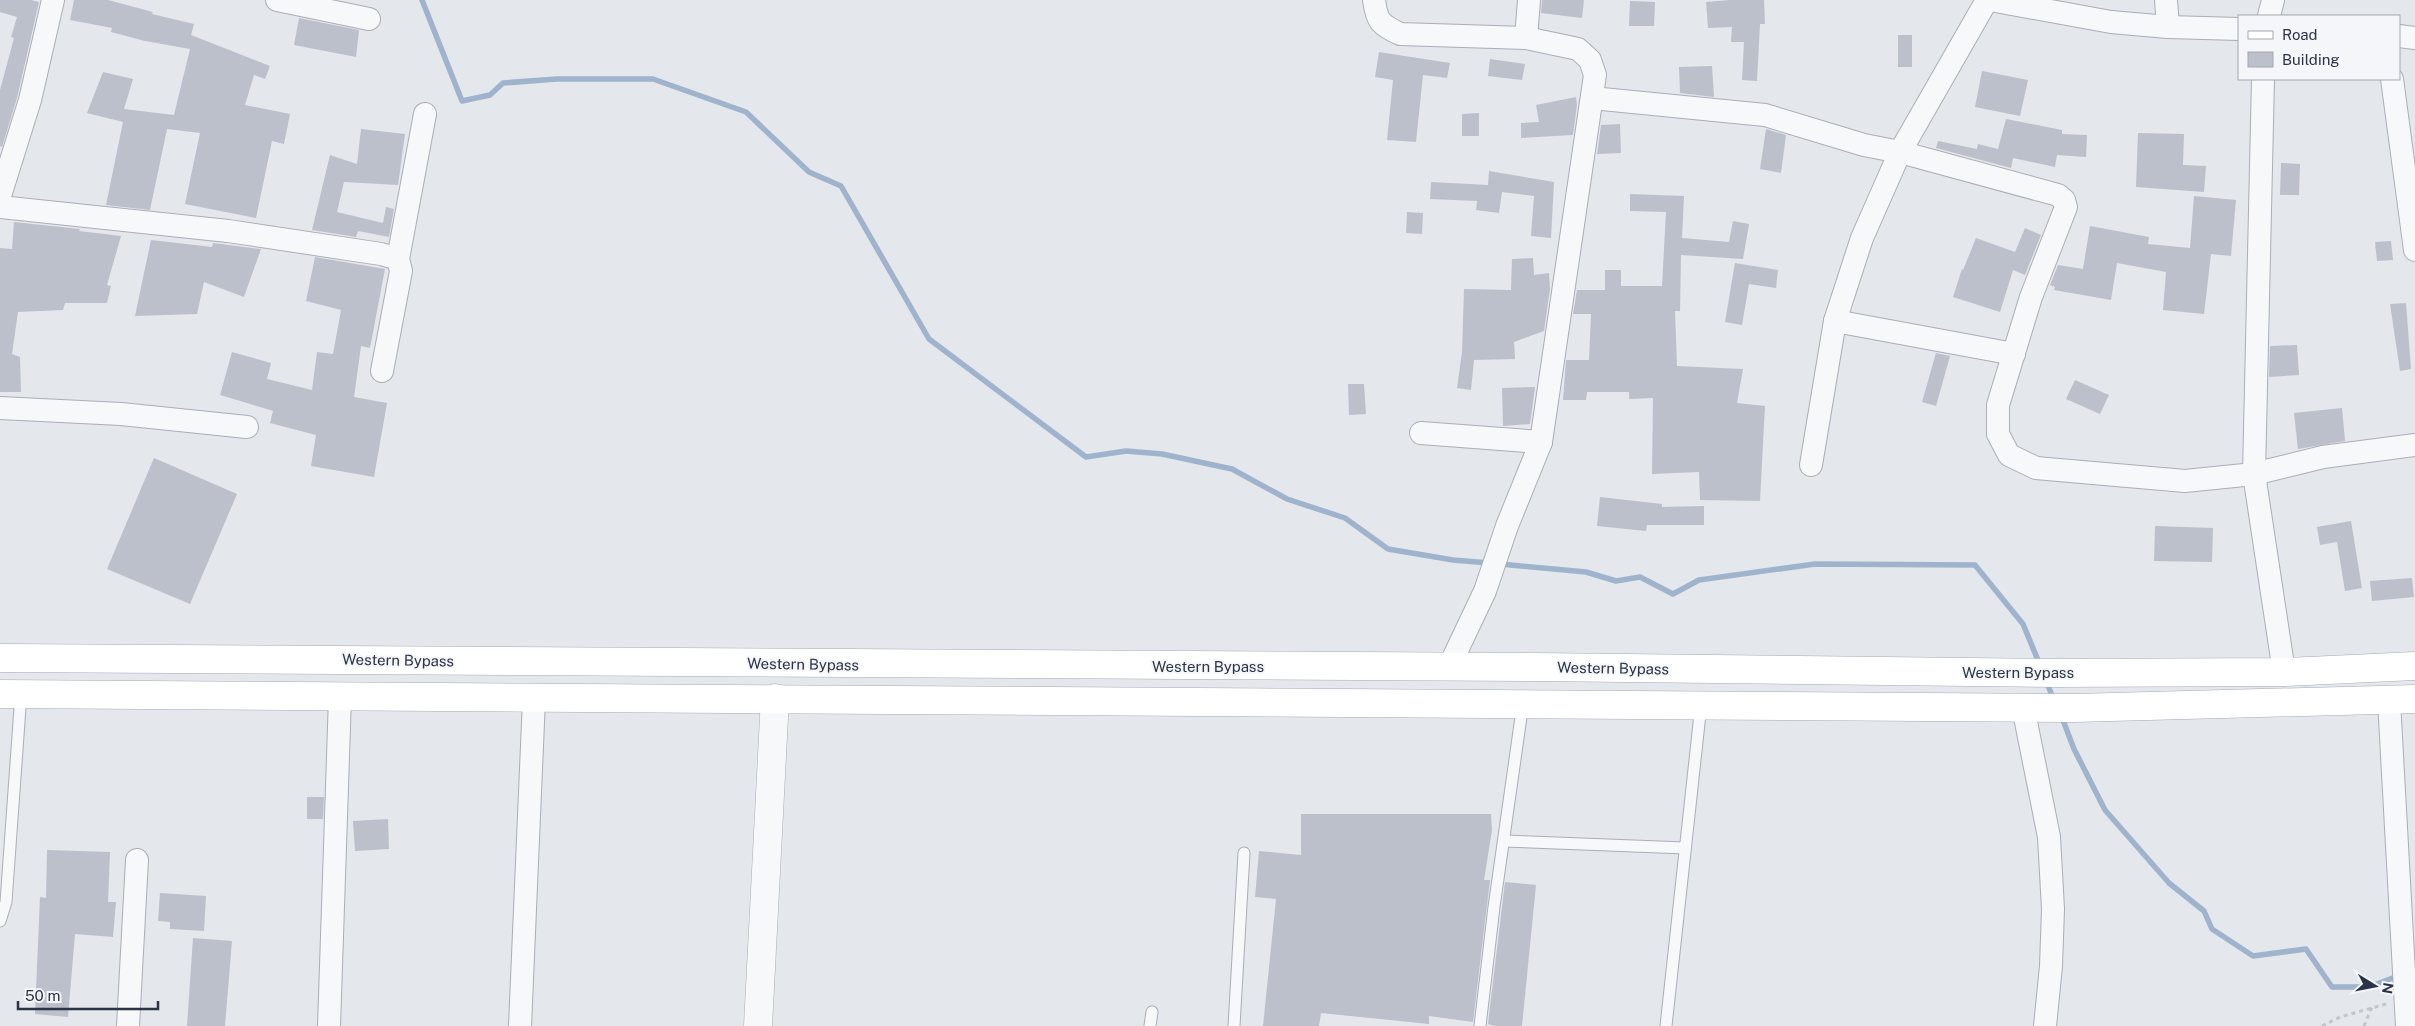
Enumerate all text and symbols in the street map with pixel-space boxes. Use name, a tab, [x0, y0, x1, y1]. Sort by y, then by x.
legend	[2238, 15, 2400, 80]
text: Road	[2282, 26, 2318, 43]
text: Building	[2282, 51, 2340, 68]
street label: Western Bypass	[342, 651, 454, 669]
street label: Western Bypass	[747, 655, 859, 673]
street label: Western Bypass	[1152, 658, 1264, 675]
street label: Western Bypass	[1557, 659, 1669, 677]
street label: Western Bypass	[1962, 664, 2074, 681]
north arrow	[2350, 961, 2400, 1011]
scale bar	[18, 978, 158, 1010]
text: N	[2379, 981, 2397, 995]
text: 50 m	[25, 987, 60, 1004]

